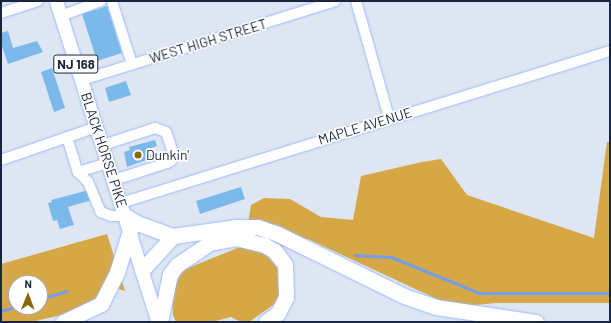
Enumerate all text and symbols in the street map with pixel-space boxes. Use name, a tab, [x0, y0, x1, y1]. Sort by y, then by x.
street label: WEST HIGH STREET	[147, 15, 269, 67]
road number: NJ 168	[53, 53, 99, 75]
street label: BLACK HORSE PIKE	[77, 90, 131, 210]
street label: MAPLE AVENUE	[316, 104, 414, 148]
place label: Dunkin'	[146, 147, 189, 163]
marker: Dunkin'	[133, 150, 143, 160]
north arrow	[8, 275, 48, 315]
text: N	[24, 277, 32, 290]

